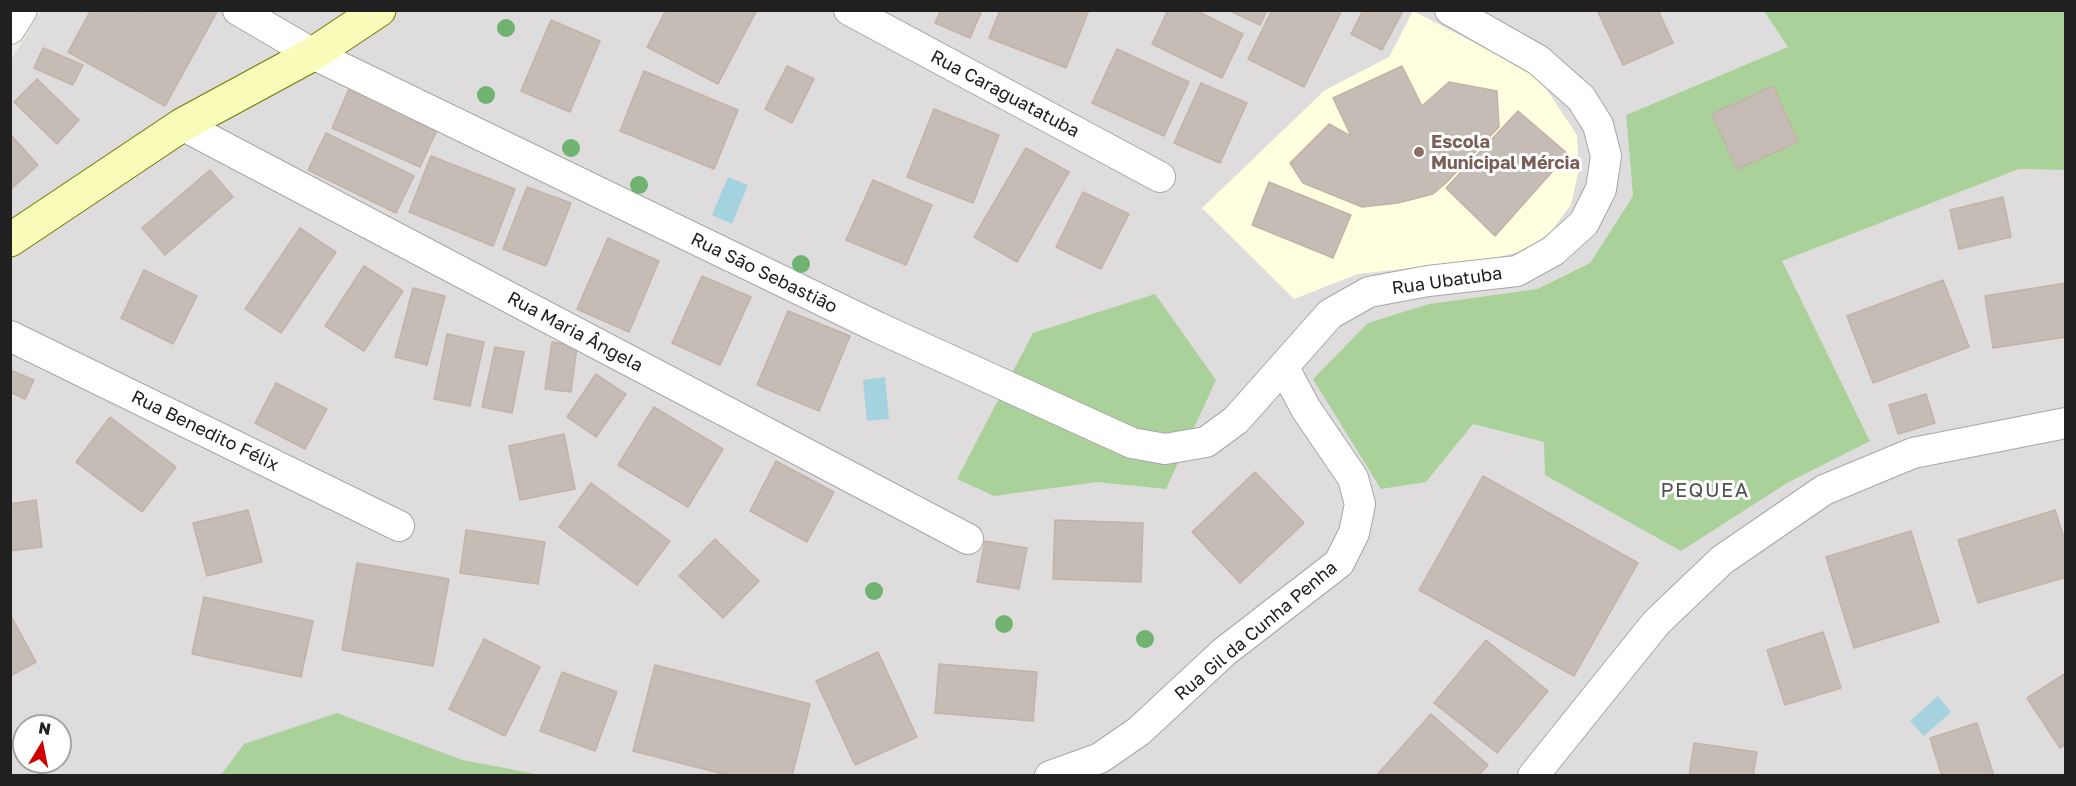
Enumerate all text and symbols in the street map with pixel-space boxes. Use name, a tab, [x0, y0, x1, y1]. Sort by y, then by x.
street label: Rua Caraguatatuba	[927, 46, 1083, 142]
place label: Escola Municipal Mércia	[1431, 131, 1580, 174]
marker: Escola Municipal Mércia	[1412, 145, 1426, 159]
street label: Rua São Sebastião	[687, 228, 841, 318]
street label: Rua Ubatuba	[1391, 263, 1503, 299]
street label: Rua Maria Ângela	[504, 287, 646, 377]
street label: Rua Benedito Félix	[128, 386, 282, 476]
district label: PEQUEA	[1660, 479, 1750, 503]
street label: Rua Gil da Cunha Penha	[1170, 557, 1342, 705]
north arrow	[12, 714, 72, 774]
text: N	[37, 717, 53, 739]

